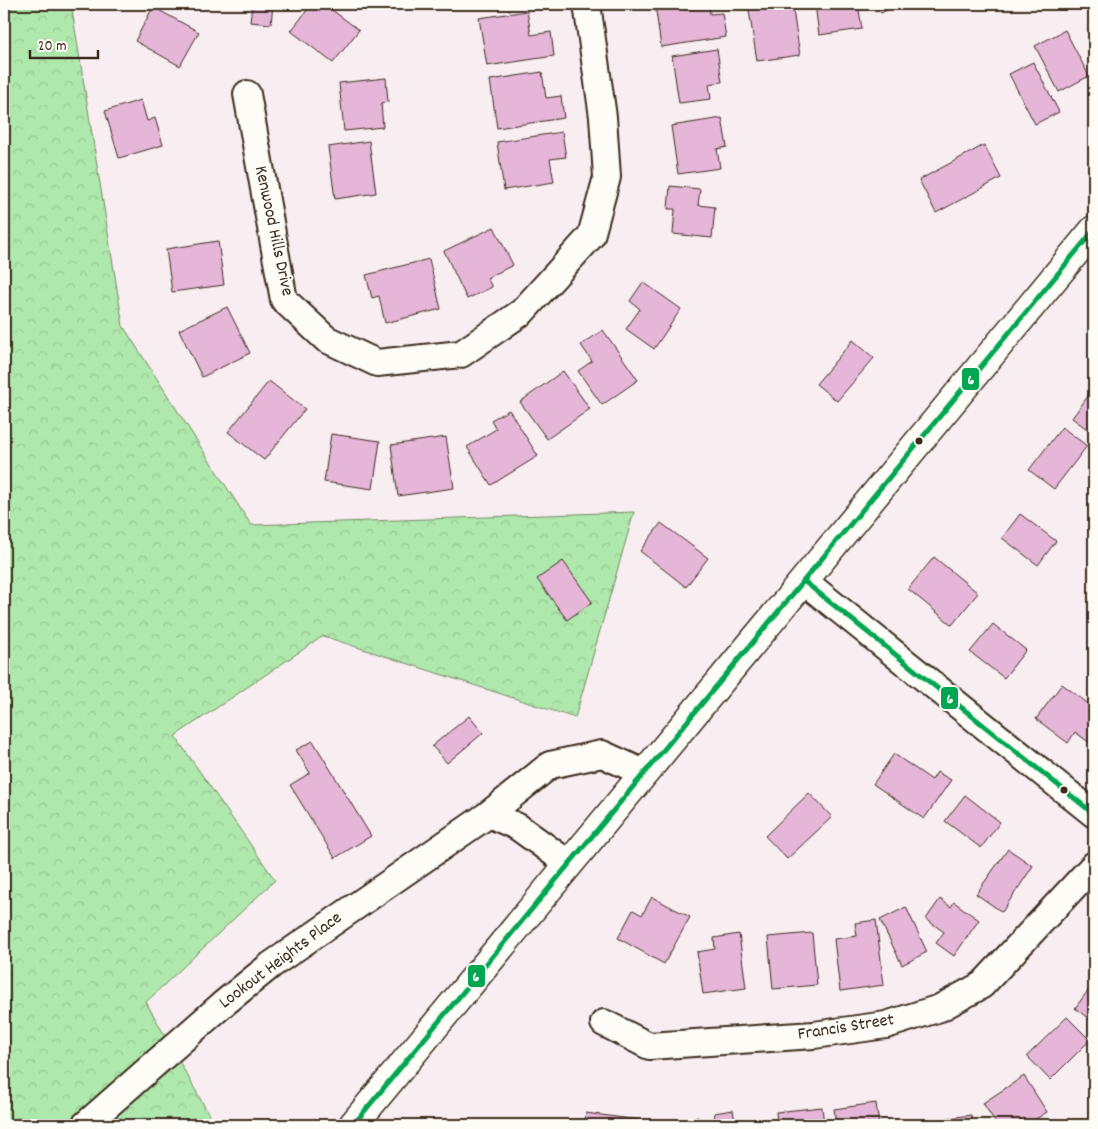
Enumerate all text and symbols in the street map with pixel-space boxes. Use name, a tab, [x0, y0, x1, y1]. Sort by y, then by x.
scale bar	[30, 28, 98, 60]
text: 20 m	[38, 36, 66, 58]
street label: Kenwood Hills Drive	[247, 164, 299, 298]
line badge: 6	[961, 367, 980, 391]
text: 6	[968, 371, 975, 391]
unlabelled marker	[914, 436, 924, 446]
line badge: 6	[940, 686, 959, 710]
text: 6	[947, 690, 954, 710]
unlabelled marker	[1059, 785, 1069, 795]
street label: Lookout Heights Place	[214, 906, 348, 1016]
line badge: 6	[467, 964, 486, 988]
text: 6	[473, 968, 480, 988]
street label: Francis Street	[796, 1008, 896, 1048]

